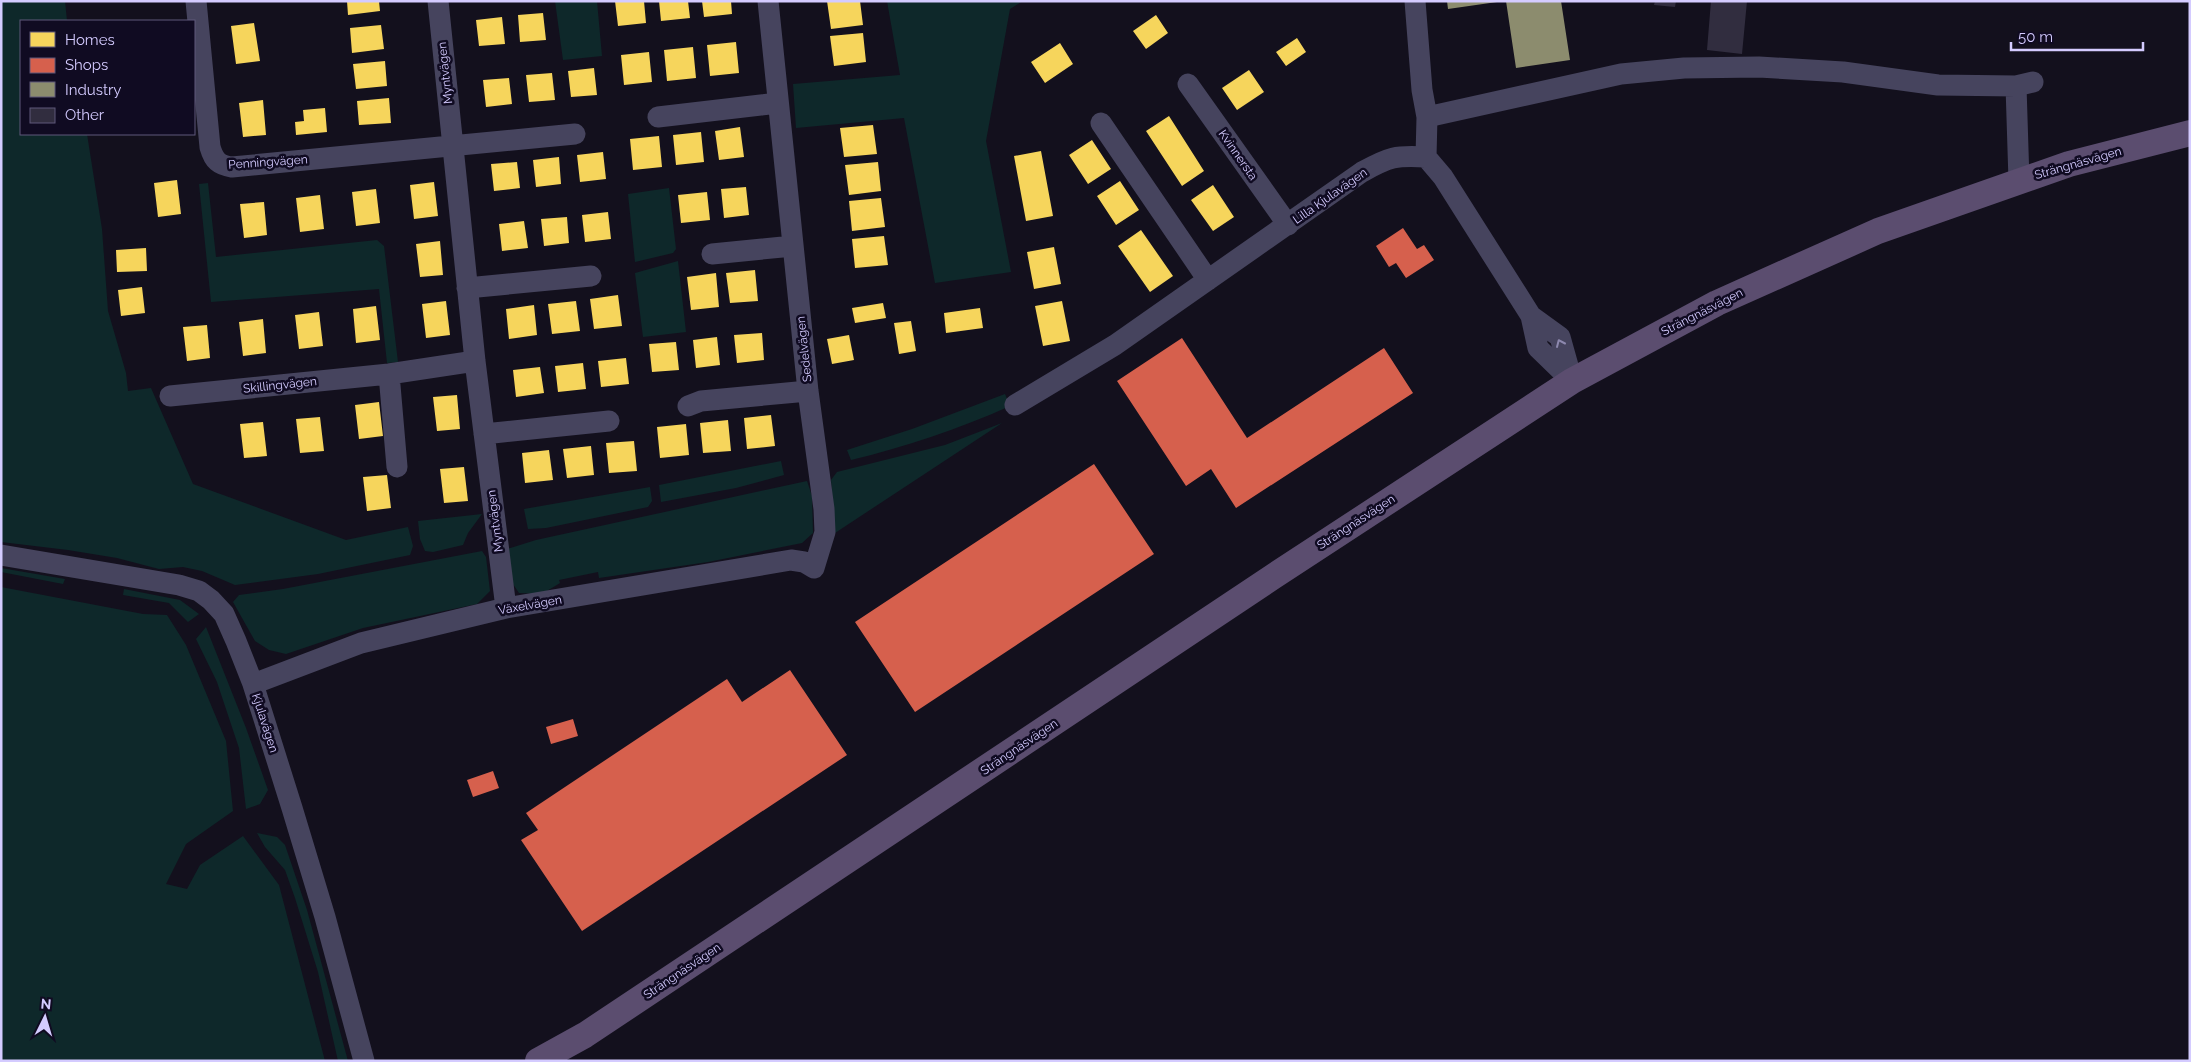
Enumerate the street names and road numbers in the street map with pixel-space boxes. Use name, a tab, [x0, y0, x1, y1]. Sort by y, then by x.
street label: Myntvägen	[435, 41, 455, 105]
street label: Kvinnersta	[1216, 127, 1260, 183]
street label: Strängnäsvägen	[2033, 144, 2123, 182]
street label: Penningvägen	[228, 152, 308, 172]
street label: Lilla Kjulavägen	[1290, 165, 1370, 227]
street label: Strängnäsvägen	[1659, 285, 1745, 339]
street label: Sedelvägen	[794, 315, 814, 383]
street label: Skillingvägen	[242, 374, 318, 396]
street label: Myntvägen	[484, 489, 506, 553]
street label: Strängnäsvägen	[1315, 492, 1397, 552]
street label: Växelvägen	[497, 593, 563, 617]
street label: Kjulavägen	[249, 692, 281, 754]
street label: Strängnäsvägen	[978, 716, 1060, 778]
street label: Strängnäsvägen	[641, 940, 723, 1002]

